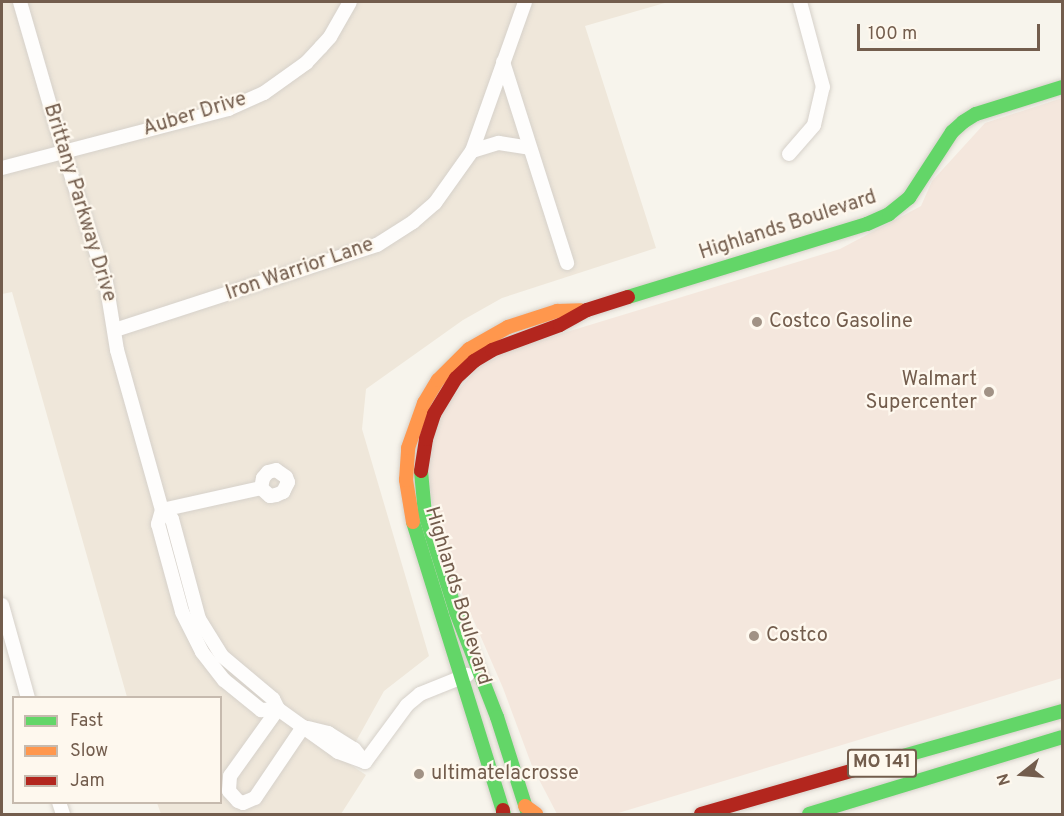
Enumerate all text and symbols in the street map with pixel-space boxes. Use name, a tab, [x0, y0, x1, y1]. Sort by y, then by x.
scale bar	[860, 12, 1043, 50]
text: 100 m	[868, 23, 917, 46]
street label: Auber Drive	[140, 88, 250, 142]
street label: Brittany Parkway Drive	[37, 101, 121, 305]
street label: Highlands Boulevard	[696, 186, 880, 266]
street label: Iron Warrior Lane	[223, 233, 377, 307]
place label: Costco Gasoline	[769, 310, 913, 334]
marker: Costco Gasoline	[750, 315, 764, 329]
place label: Walmart Supercenter	[866, 368, 977, 415]
marker: Walmart Supercenter	[982, 385, 996, 399]
street label: Highlands Boulevard	[418, 504, 496, 688]
place label: Costco	[766, 624, 828, 648]
marker: Costco	[747, 629, 761, 643]
legend	[12, 696, 222, 804]
text: Fast	[70, 710, 103, 733]
text: Slow	[70, 740, 108, 763]
north arrow	[992, 744, 1052, 804]
road number: MO 141	[846, 748, 918, 778]
place label: ultimatelacrosse	[431, 762, 579, 786]
marker: ultimatelacrosse	[412, 767, 426, 781]
text: Jam	[70, 770, 105, 793]
text: N	[994, 771, 1016, 788]

